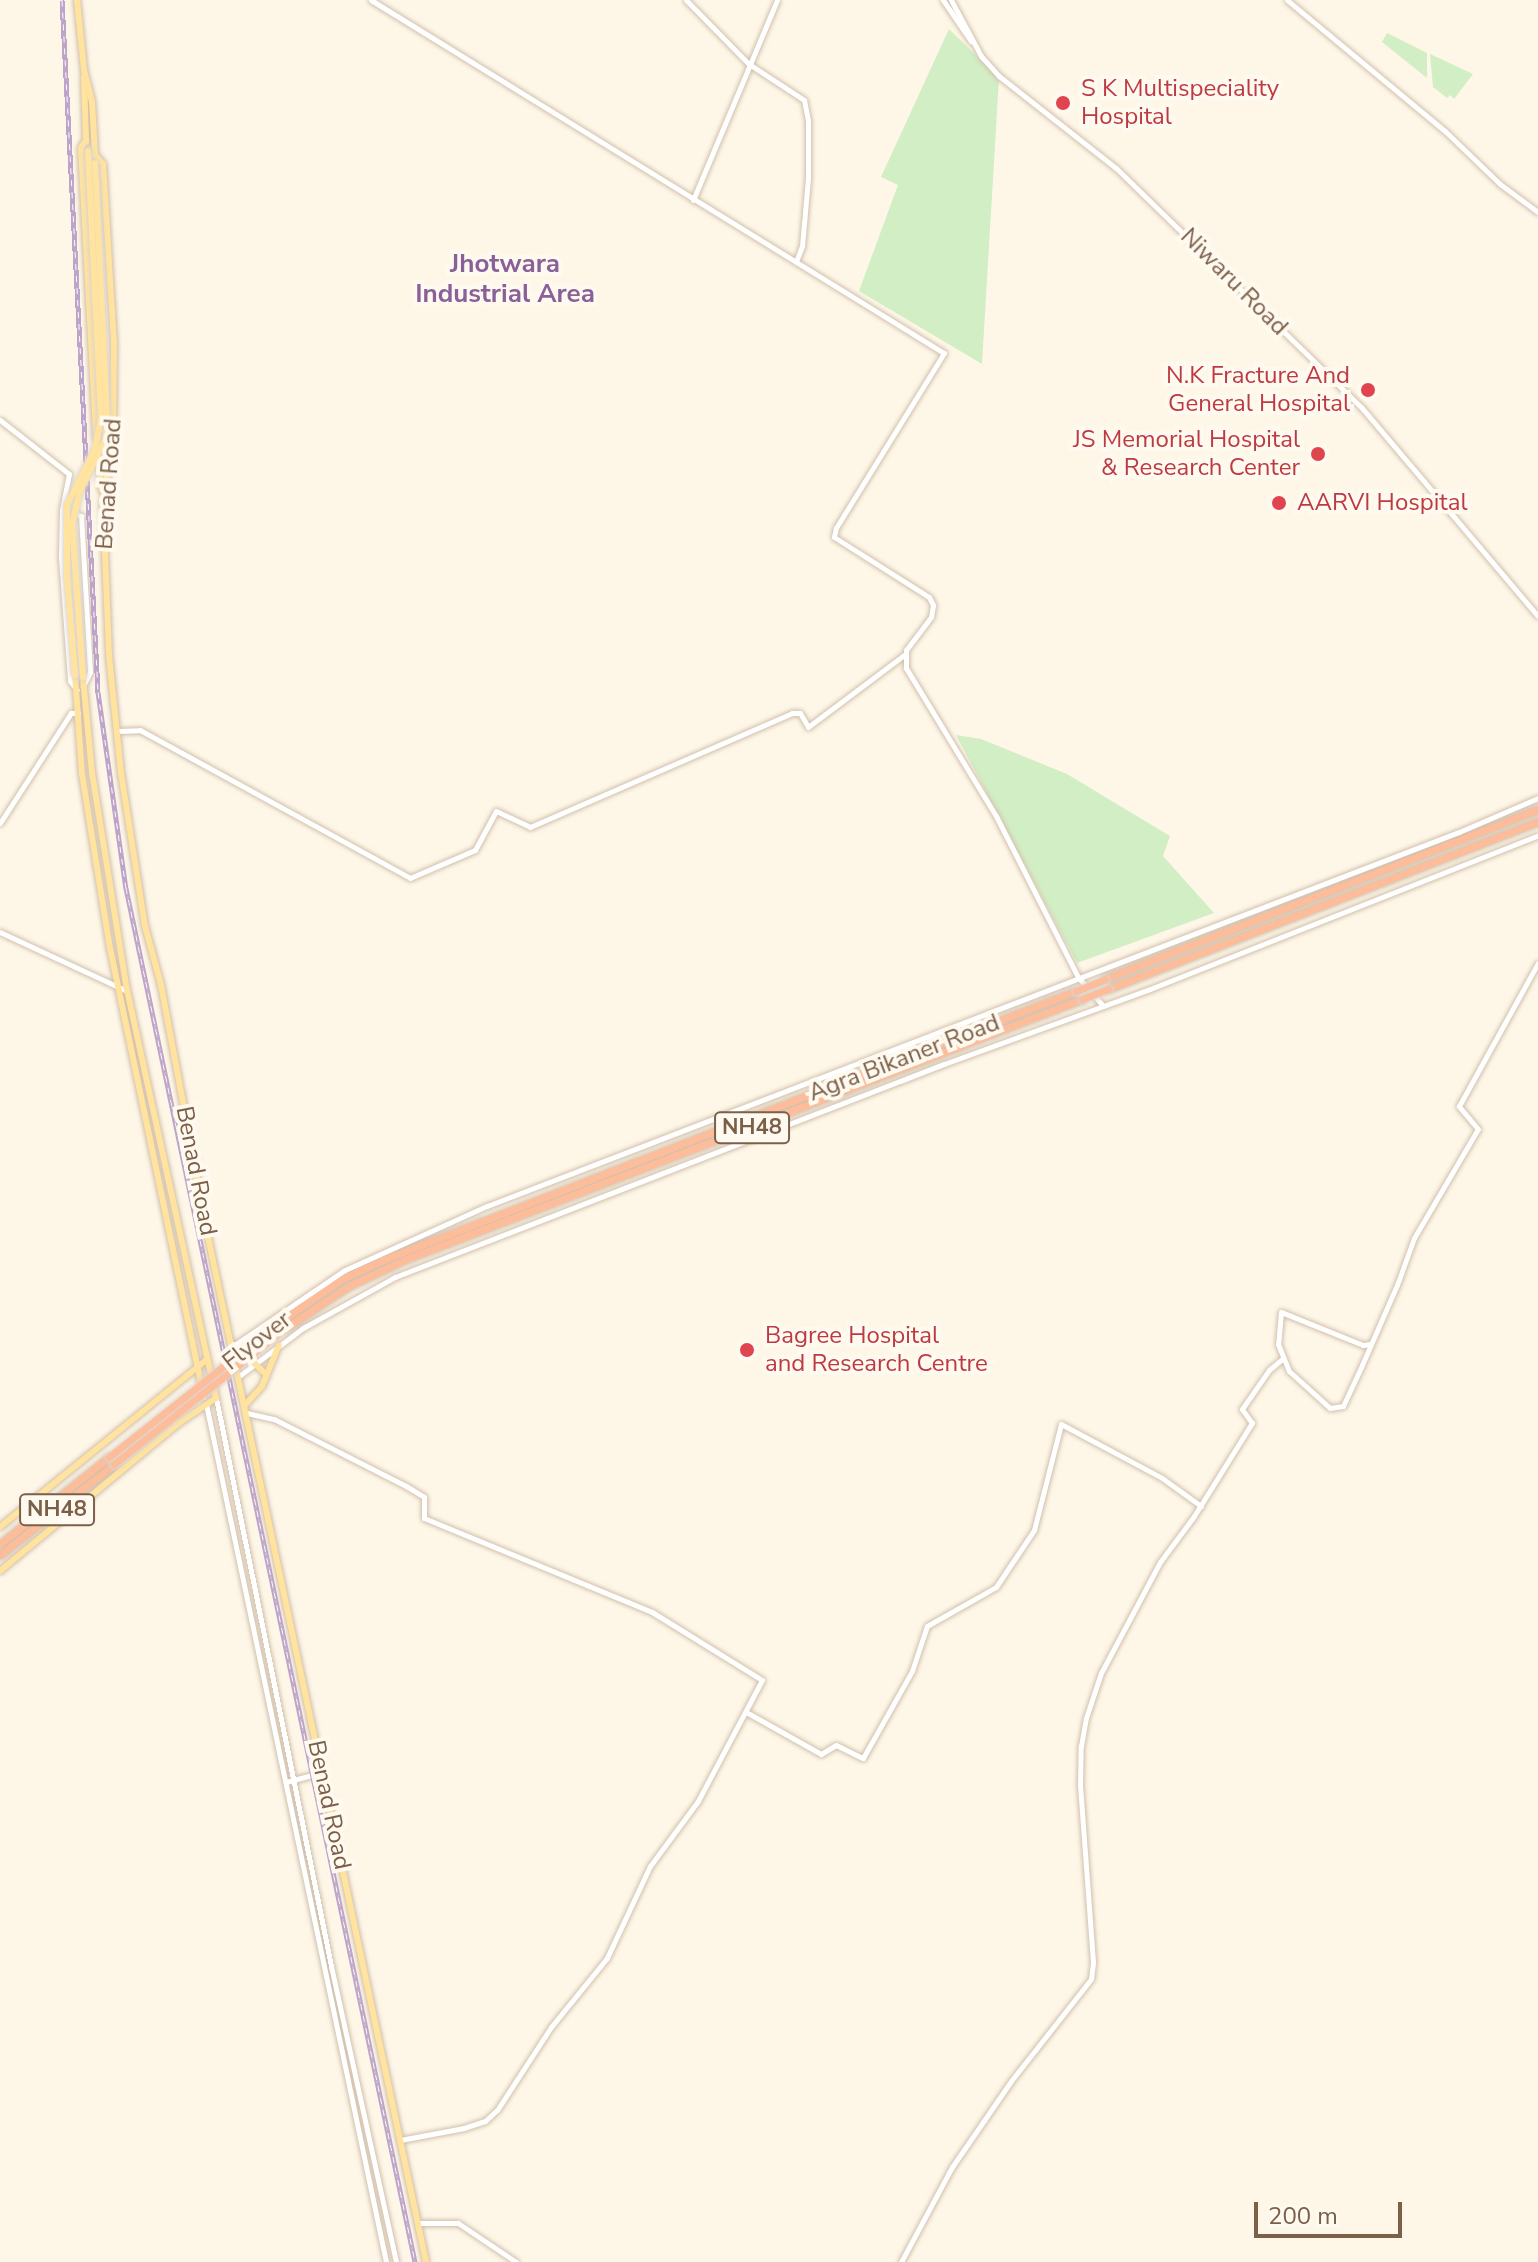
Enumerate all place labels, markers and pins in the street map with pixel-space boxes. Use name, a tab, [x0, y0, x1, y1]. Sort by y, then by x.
place label: S K Multispeciality Hospital	[1081, 75, 1279, 131]
marker: S K Multispeciality Hospital	[1052, 92, 1074, 114]
place label: N.K Fracture And General Hospital	[1166, 362, 1350, 418]
marker: N.K Fracture And General Hospital	[1357, 379, 1379, 401]
place label: JS Memorial Hospital & Research Center	[1073, 426, 1300, 482]
marker: JS Memorial Hospital & Research Center	[1307, 443, 1329, 465]
place label: AARVI Hospital	[1297, 489, 1468, 517]
marker: AARVI Hospital	[1268, 492, 1290, 514]
place label: Bagree Hospital and Research Centre	[765, 1322, 988, 1378]
marker: Bagree Hospital and Research Centre	[736, 1339, 758, 1361]

